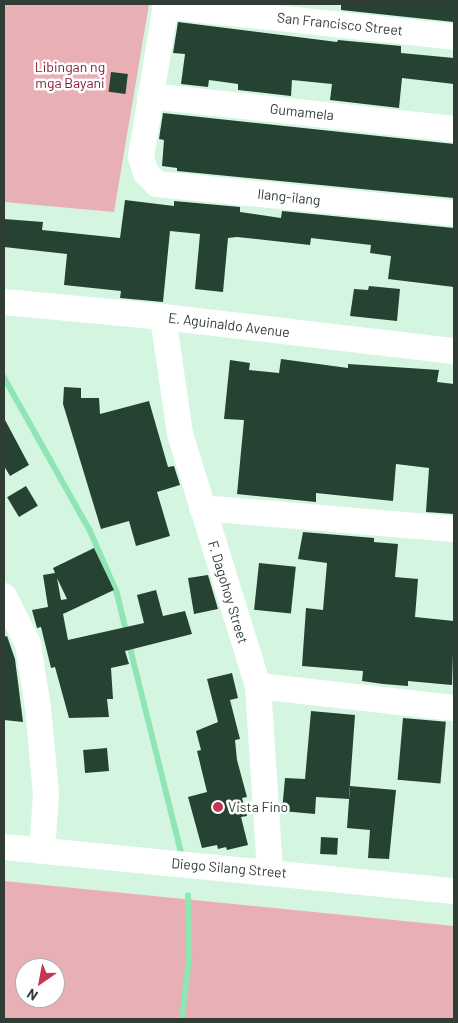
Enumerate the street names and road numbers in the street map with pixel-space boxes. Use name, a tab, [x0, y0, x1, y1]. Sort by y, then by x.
street label: San Francisco Street	[276, 9, 404, 39]
street label: Gumamela	[269, 100, 335, 124]
street label: Ilang-ilang	[257, 185, 321, 209]
street label: E. Aguinaldo Avenue	[167, 309, 291, 341]
street label: F. Dagohoy Street	[204, 538, 252, 646]
street label: Diego Silang Street	[171, 855, 287, 881]

